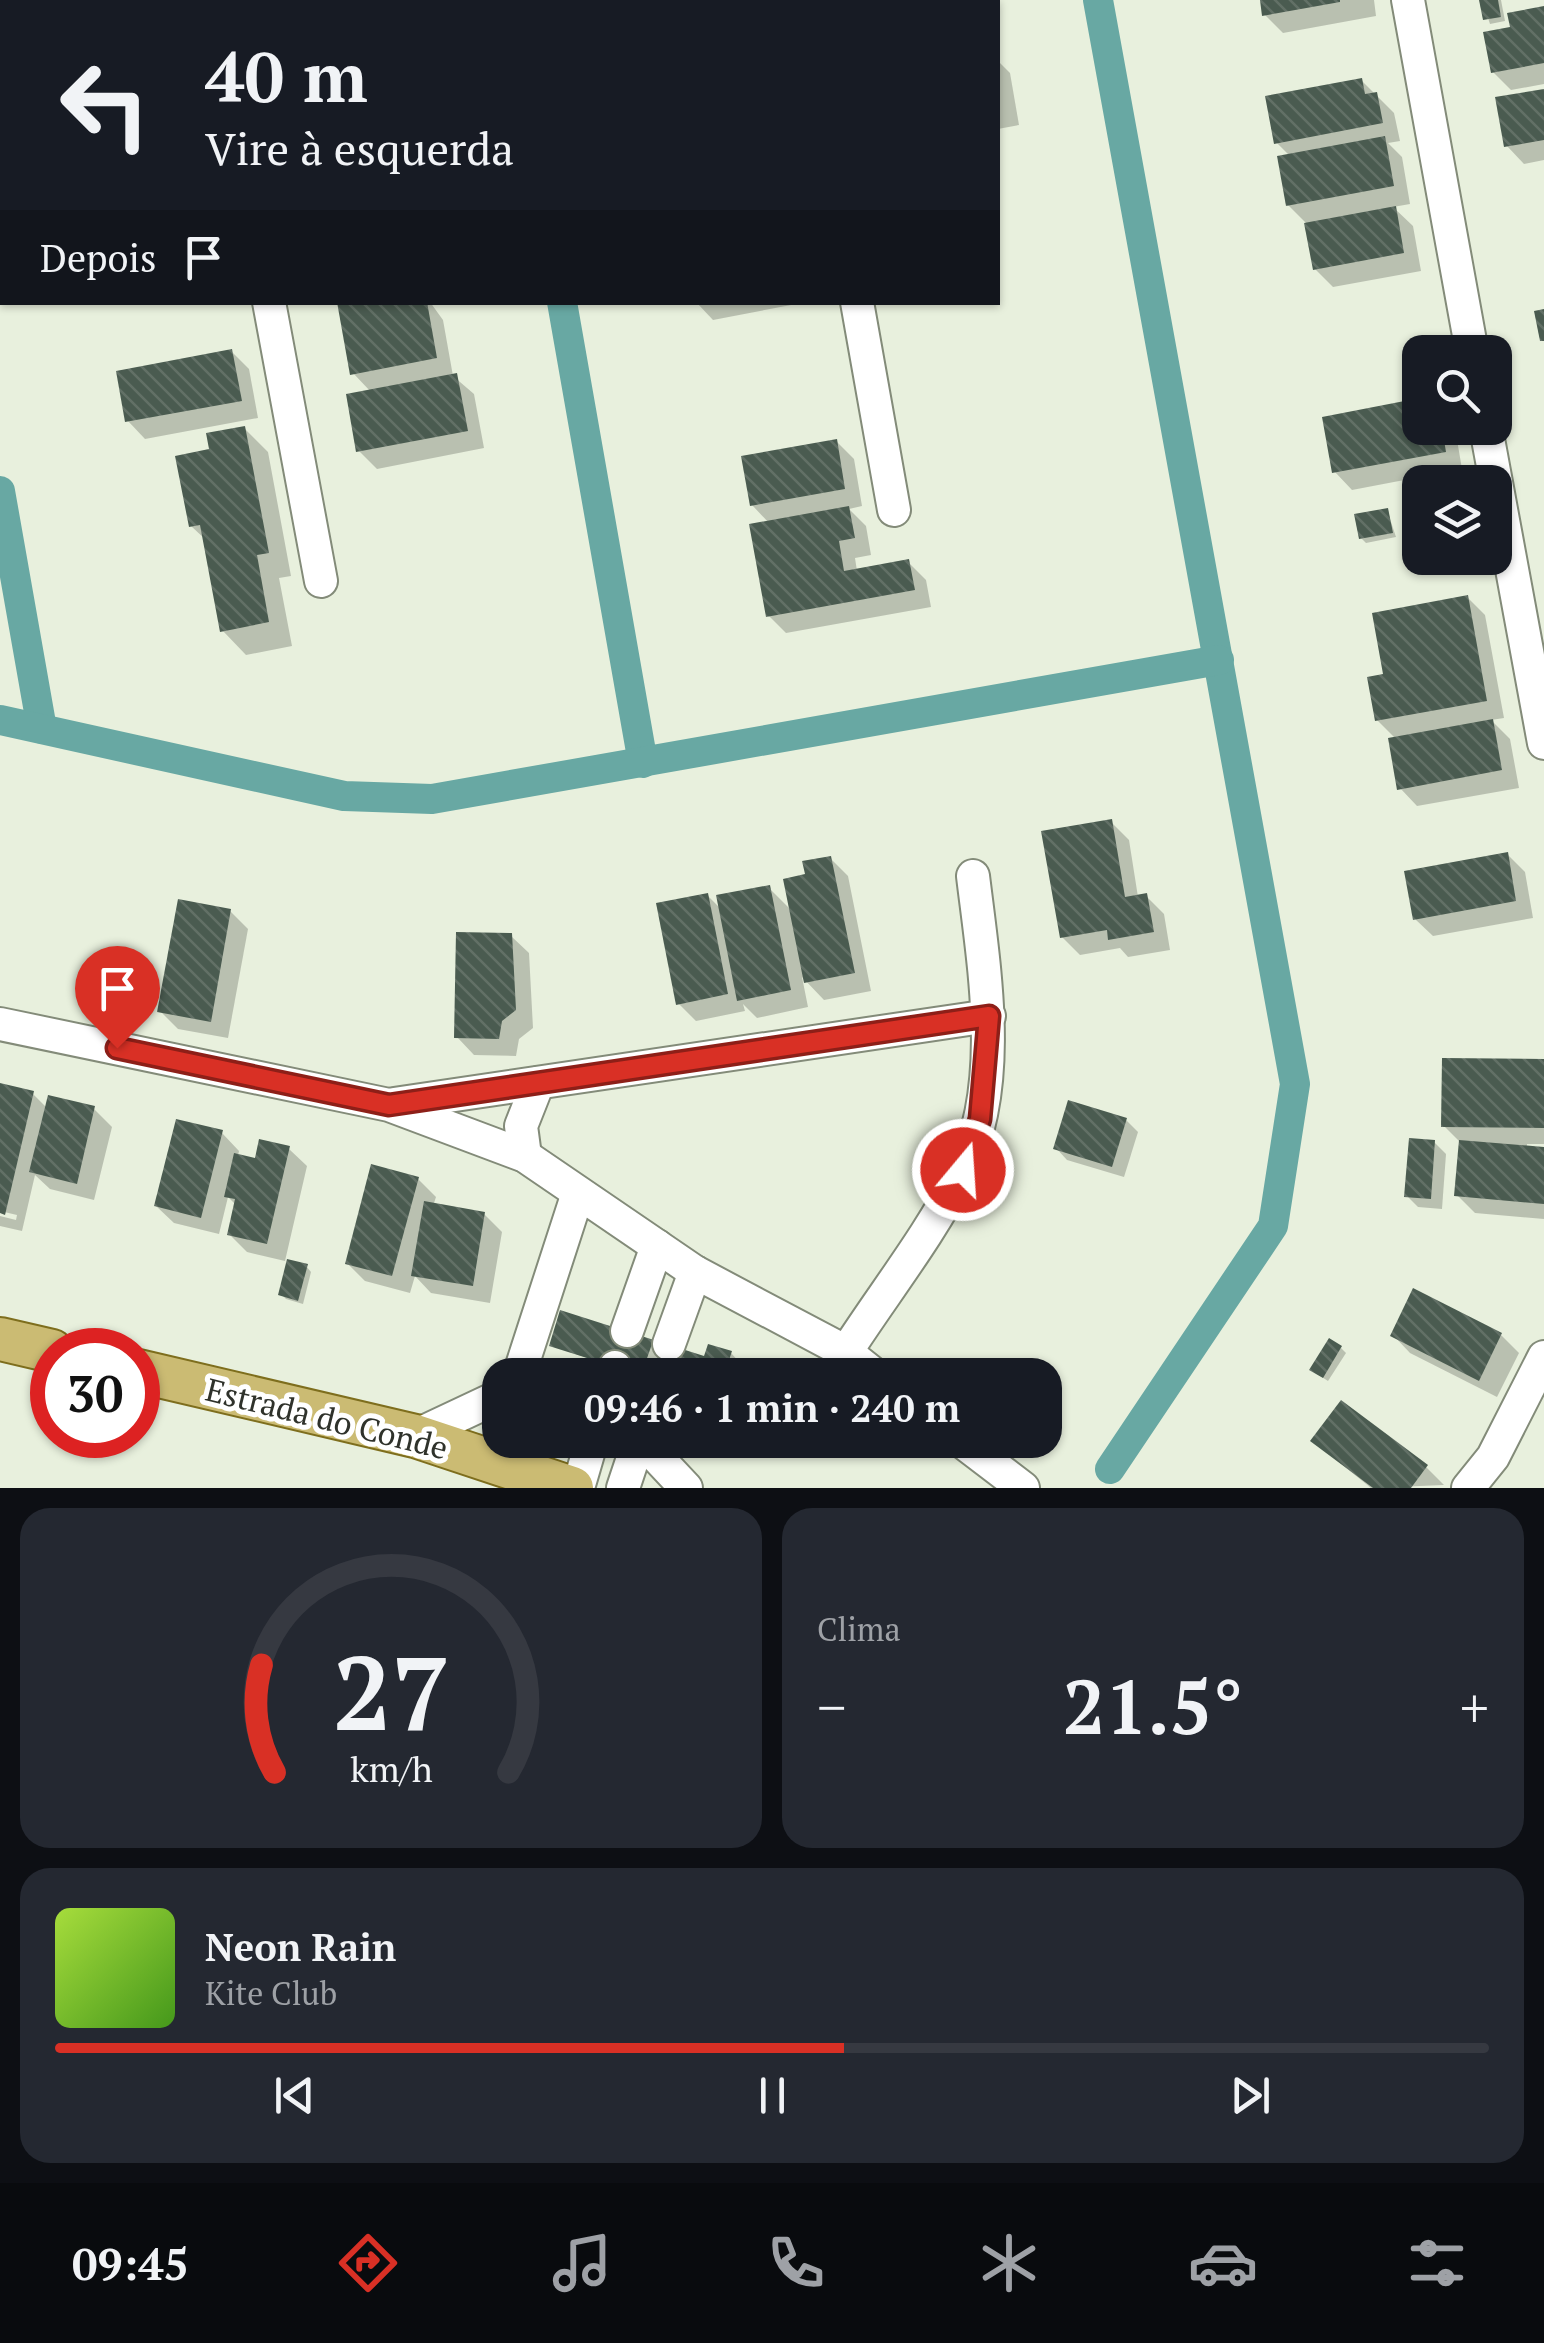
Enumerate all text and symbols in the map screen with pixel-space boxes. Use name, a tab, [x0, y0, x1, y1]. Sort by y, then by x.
text: 40 m	[205, 29, 368, 122]
icon: left	[40, 40, 170, 170]
text: Vire à esquerda	[205, 118, 514, 178]
icon: arrive	[176, 230, 231, 285]
text: Depois	[40, 233, 156, 283]
map controls	[1402, 335, 1512, 575]
button: search	[1402, 335, 1512, 445]
button: layers	[1402, 465, 1512, 575]
pin	[75, 946, 160, 1049]
icon: arrive	[90, 961, 145, 1016]
position arrow	[911, 1118, 1015, 1222]
speed limit sign: 30	[30, 1328, 160, 1458]
street label: Estrada do Conde	[202, 1368, 452, 1468]
text: 09:46 · 1 min · 240 m	[584, 1383, 960, 1433]
text: Clima	[817, 1608, 901, 1650]
text: 27	[332, 1622, 450, 1760]
text: 21.5°	[1063, 1656, 1243, 1755]
text: −	[817, 1670, 846, 1743]
text: +	[1460, 1670, 1489, 1743]
text: km/h	[350, 1745, 432, 1792]
text: Neon Rain	[205, 1922, 396, 1972]
text: Kite Club	[205, 1972, 337, 2014]
icon: previous	[267, 2068, 322, 2123]
icon: pause	[745, 2068, 800, 2123]
icon: next	[1223, 2068, 1278, 2123]
icon: directions	[333, 2228, 403, 2298]
icon: music	[547, 2228, 617, 2298]
icon: phone	[761, 2228, 831, 2298]
icon: climate	[974, 2228, 1044, 2298]
icon: car	[1188, 2228, 1258, 2298]
icon: filters	[1402, 2228, 1472, 2298]
text: 09:45	[72, 2233, 189, 2293]

